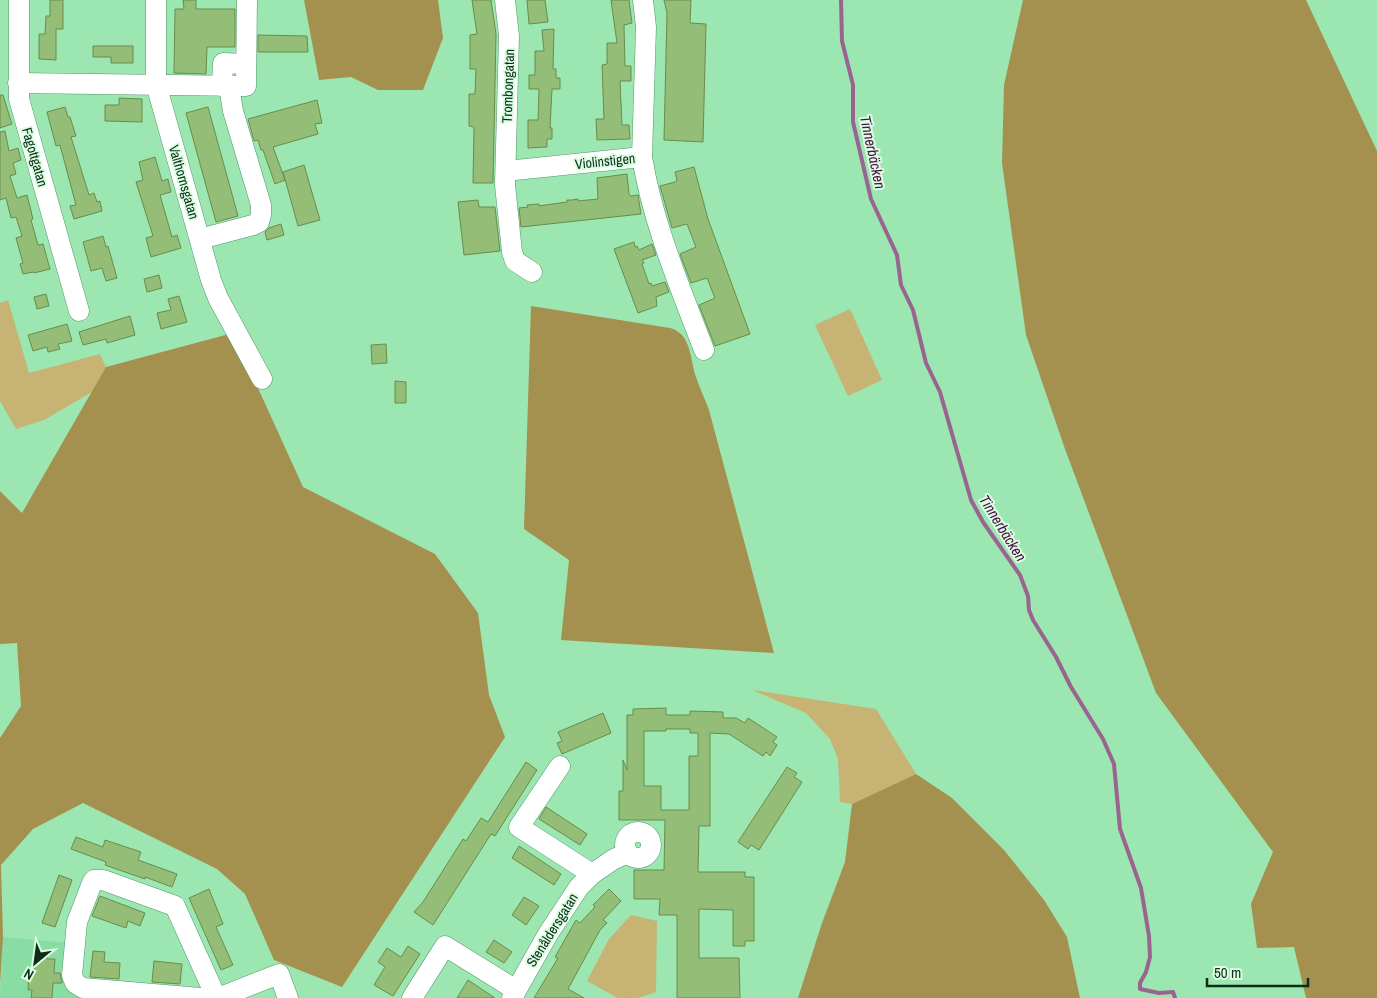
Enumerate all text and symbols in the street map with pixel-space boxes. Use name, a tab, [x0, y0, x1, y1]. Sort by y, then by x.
street label: Trombongatan	[498, 49, 518, 123]
water label: Tinnerbäcken	[855, 113, 891, 191]
street label: Fagottgatan	[18, 125, 52, 189]
street label: Valthornsgatan	[165, 143, 203, 221]
street label: Violinstigen	[574, 149, 636, 173]
water label: Tinnerbäcken	[974, 491, 1032, 565]
street label: Stenåldersgatan	[522, 890, 582, 970]
north arrow	[10, 938, 60, 988]
scale bar	[1207, 956, 1308, 988]
text: 50 m	[1214, 962, 1241, 983]
text: N	[21, 964, 37, 984]

